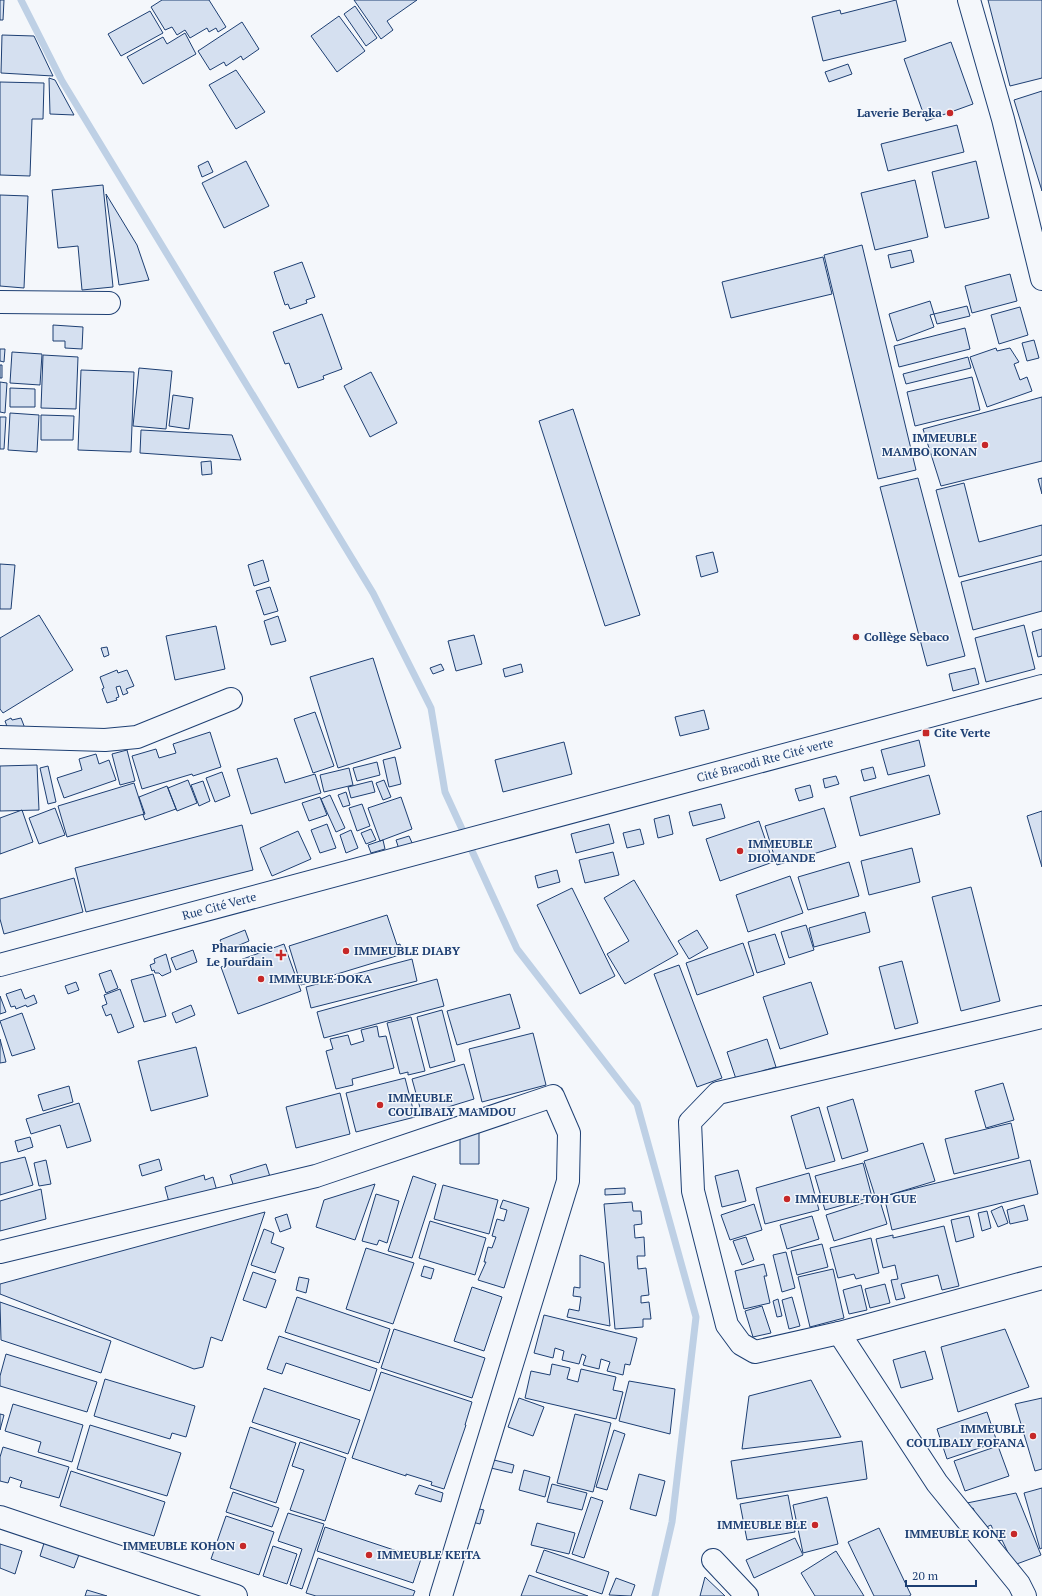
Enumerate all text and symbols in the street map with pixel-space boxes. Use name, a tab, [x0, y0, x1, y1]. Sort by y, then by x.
place label: Laverie Beraka	[857, 105, 942, 120]
marker: Laverie Beraka	[945, 108, 955, 118]
place label: IMMEUBLE MAMBO KONAN	[882, 430, 977, 459]
marker: IMMEUBLE MAMBO KONAN	[980, 440, 990, 450]
place label: Collège Sebaco	[864, 629, 949, 644]
marker: Collège Sebaco	[851, 632, 861, 642]
place label: Cite Verte	[934, 725, 991, 740]
marker: Cite Verte	[921, 728, 931, 738]
street label: Cité Bracodi Rte Cité verte	[695, 734, 835, 785]
place label: IMMEUBLE DIOMANDE	[748, 836, 815, 865]
marker: IMMEUBLE DIOMANDE	[735, 846, 745, 856]
street label: Rue Cité Verte	[180, 889, 258, 923]
place label: Pharmacie Le Jourdain	[207, 940, 274, 969]
place label: IMMEUBLE DIABY	[354, 943, 461, 958]
marker: IMMEUBLE DIABY	[341, 946, 351, 956]
marker: Pharmacie Le Jourdain	[276, 950, 286, 960]
place label: IMMEUBLE DOKA	[269, 971, 372, 986]
marker: IMMEUBLE DOKA	[256, 974, 266, 984]
place label: IMMEUBLE COULIBALY MAMDOU	[388, 1090, 516, 1119]
marker: IMMEUBLE COULIBALY MAMDOU	[375, 1100, 385, 1110]
place label: IMMEUBLE TOH GUE	[795, 1191, 917, 1206]
marker: IMMEUBLE TOH GUE	[782, 1194, 792, 1204]
place label: IMMEUBLE COULIBALY FOFANA	[906, 1421, 1025, 1450]
marker: IMMEUBLE COULIBALY FOFANA	[1028, 1431, 1038, 1441]
place label: IMMEUBLE BLE	[717, 1517, 807, 1532]
marker: IMMEUBLE BLE	[810, 1520, 820, 1530]
place label: IMMEUBLE KONE	[905, 1526, 1006, 1541]
marker: IMMEUBLE KONE	[1009, 1529, 1019, 1539]
place label: IMMEUBLE KOHON	[123, 1538, 235, 1553]
marker: IMMEUBLE KOHON	[238, 1541, 248, 1551]
place label: IMMEUBLE KEITA	[377, 1547, 481, 1562]
marker: IMMEUBLE KEITA	[364, 1550, 374, 1560]
scale bar	[906, 1562, 976, 1588]
text: 20 m	[912, 1568, 939, 1583]

